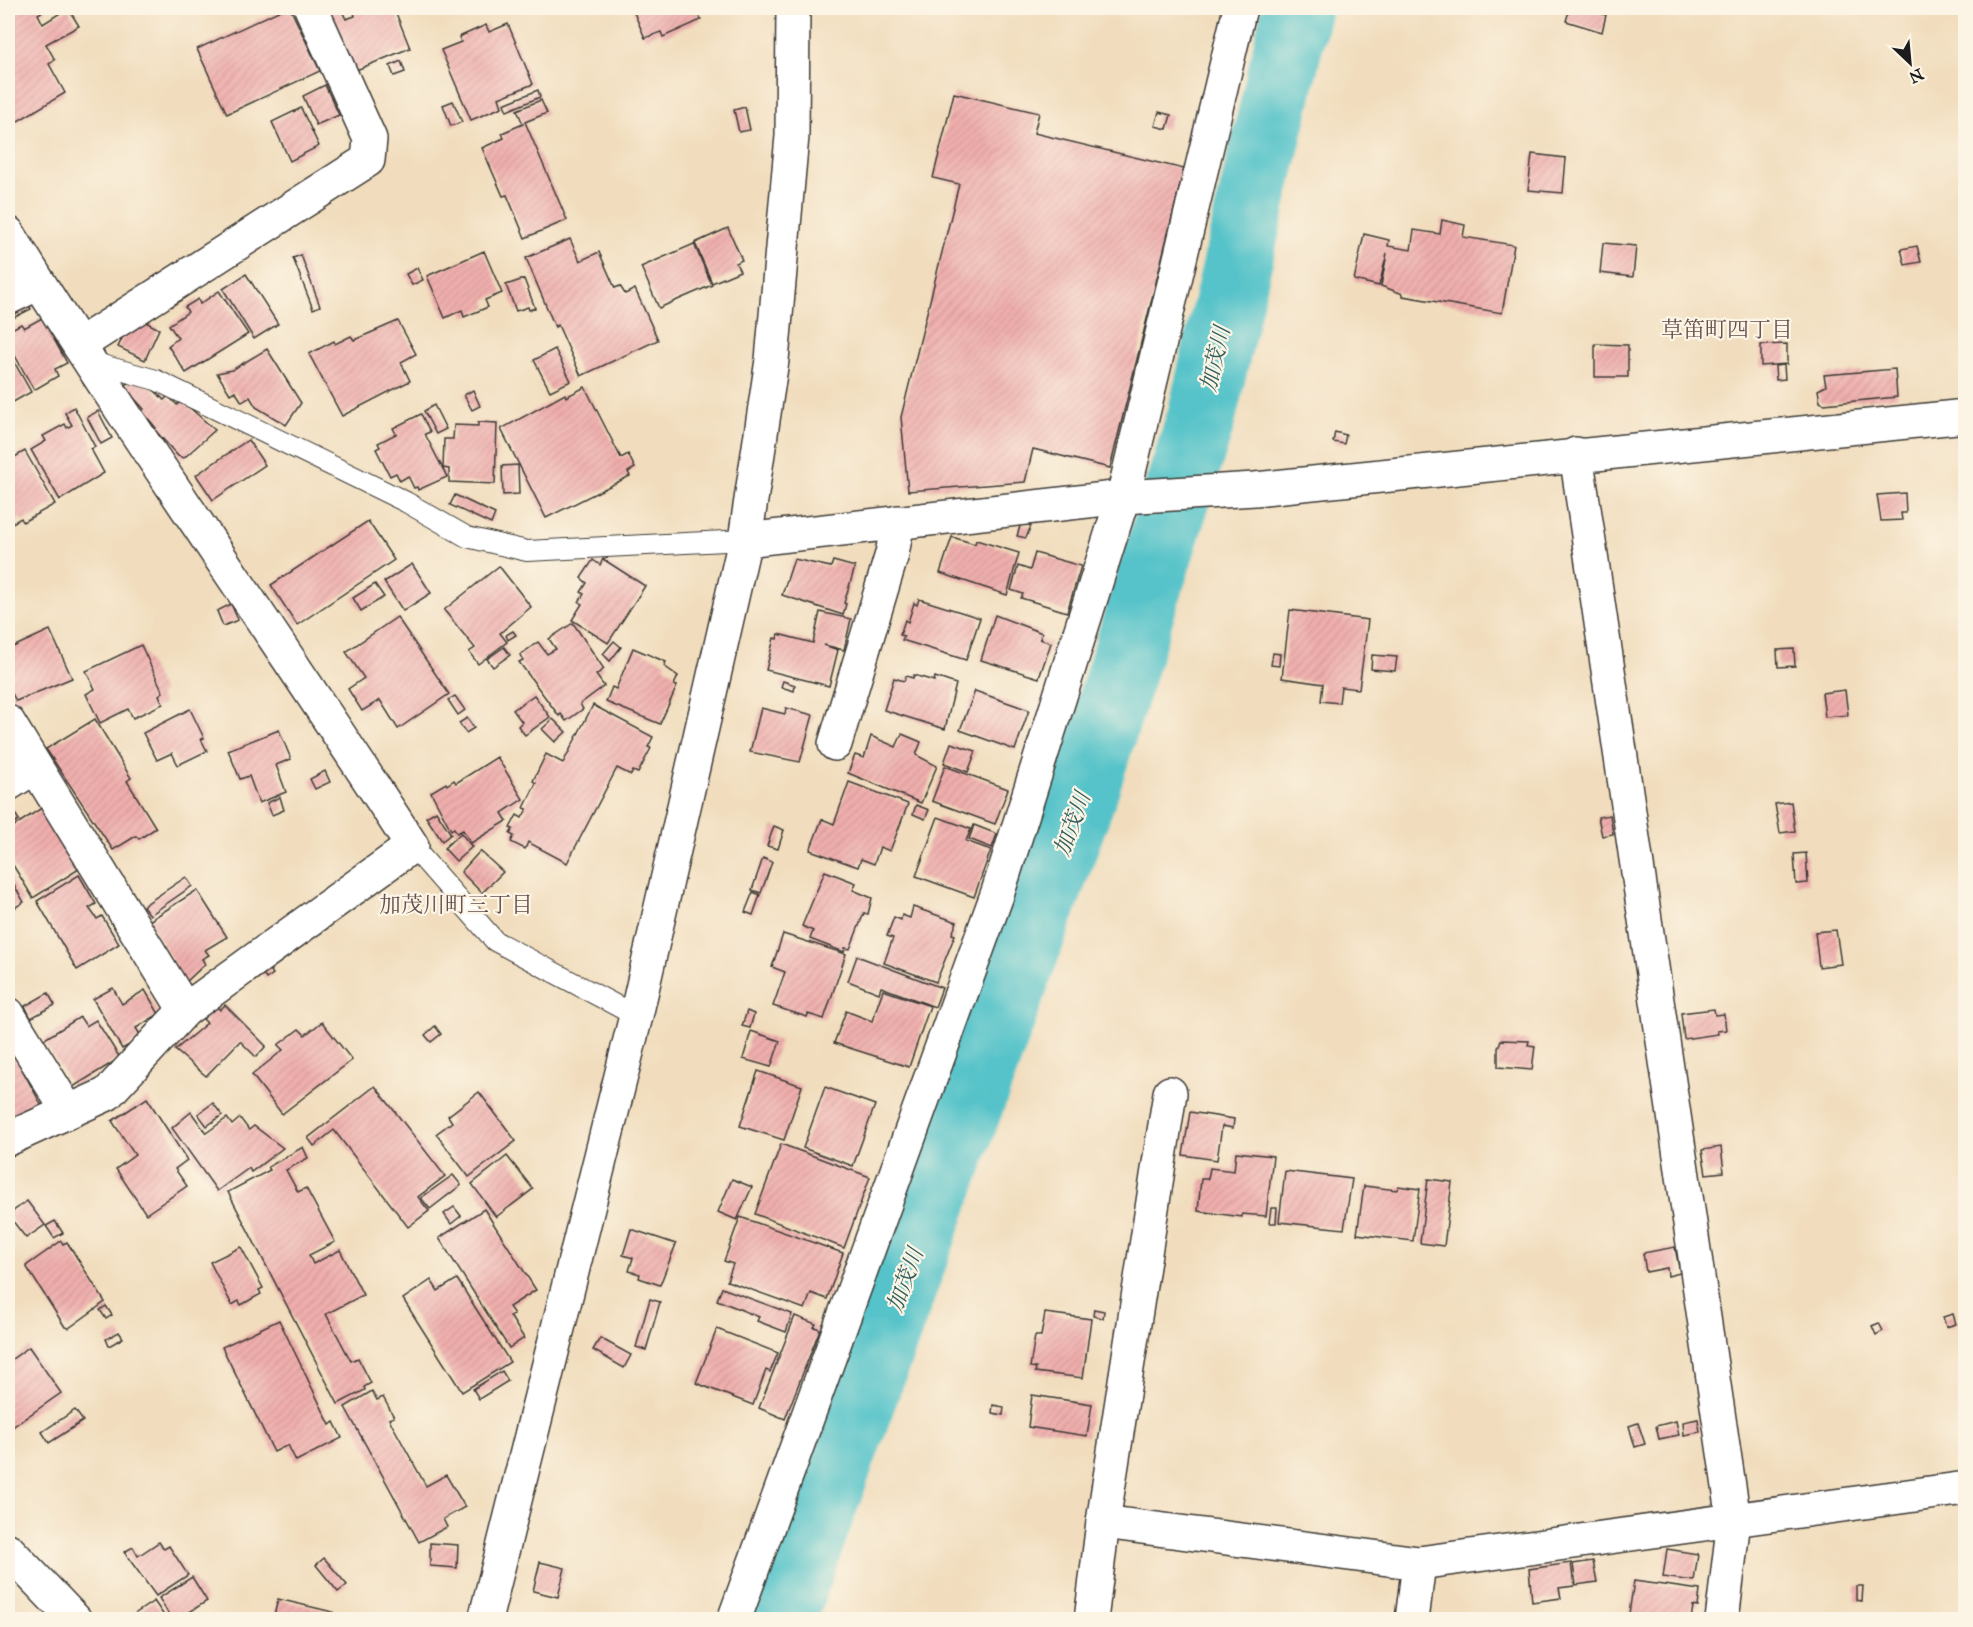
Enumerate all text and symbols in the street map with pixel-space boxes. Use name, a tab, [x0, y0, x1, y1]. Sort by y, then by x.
north arrow	[1880, 33, 1940, 93]
text: N	[1906, 65, 1927, 88]
district label: 草笛町四丁目	[1661, 316, 1793, 343]
water label: 加茂川	[1194, 322, 1236, 394]
water label: 加茂川	[1048, 787, 1097, 860]
district label: 加茂川町三丁目	[379, 891, 533, 918]
water label: 加茂川	[881, 1243, 930, 1316]

